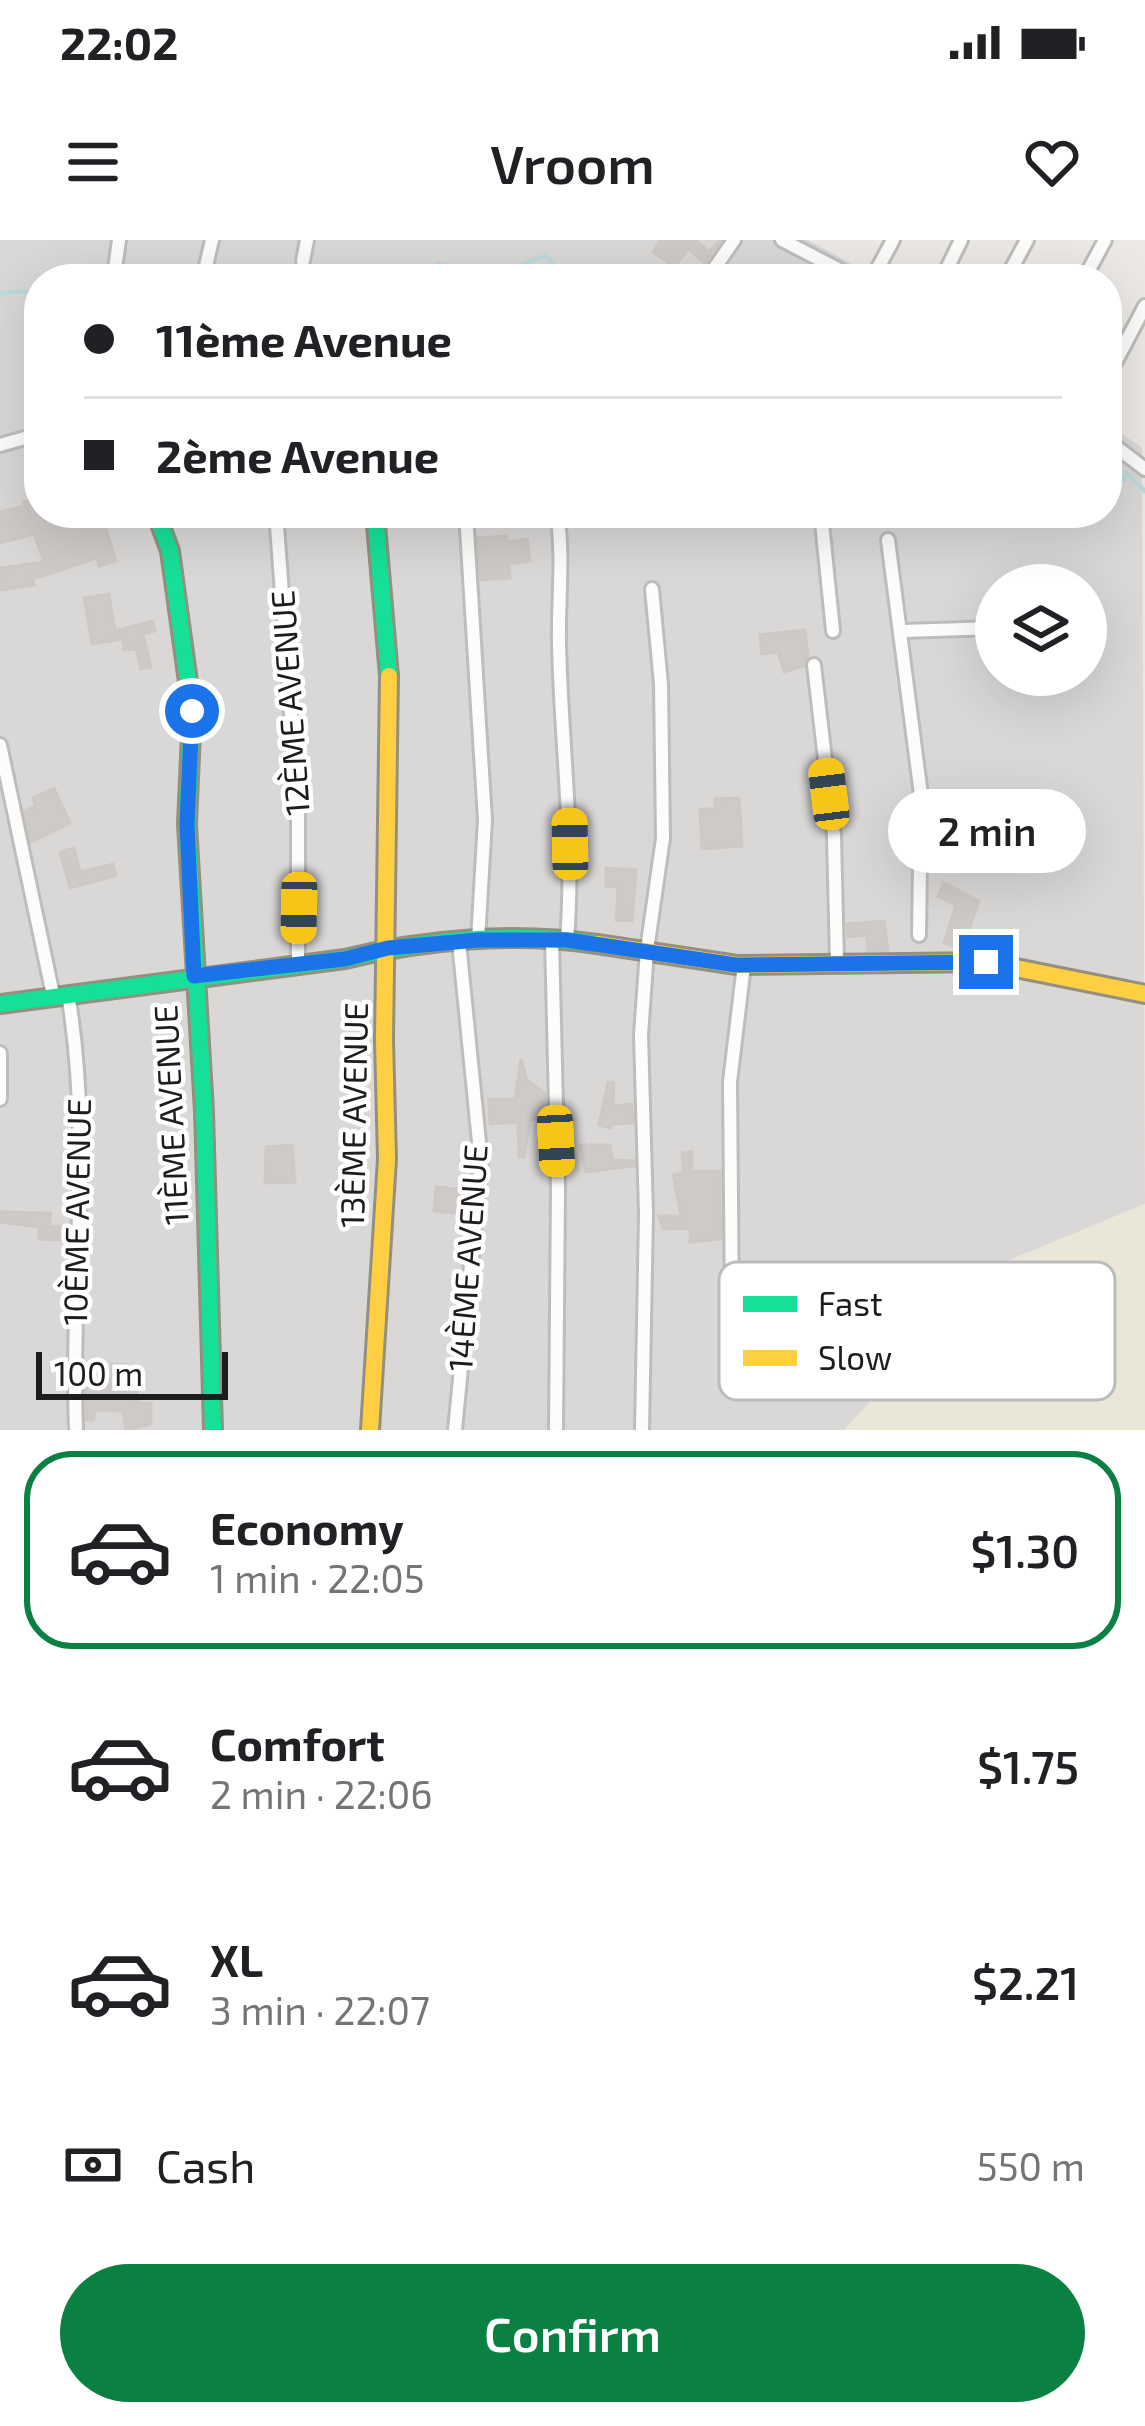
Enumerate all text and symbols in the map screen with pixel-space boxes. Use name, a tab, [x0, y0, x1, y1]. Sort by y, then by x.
text: 22:02	[60, 15, 178, 69]
icon: menu	[60, 129, 126, 195]
icon: heart	[1019, 129, 1085, 195]
text: Vroom	[490, 130, 655, 195]
text: 11ème Avenue	[156, 312, 452, 366]
text: 2ème Avenue	[156, 428, 439, 482]
map controls	[975, 564, 1107, 696]
button: layers	[975, 564, 1107, 696]
street label: 12ÈME AVENUE	[261, 589, 317, 817]
route start	[165, 684, 219, 738]
car	[807, 756, 851, 832]
callout: 2 min	[887, 788, 1085, 872]
text: 2 min	[938, 807, 1036, 854]
car	[551, 808, 589, 880]
car	[280, 872, 318, 944]
route end	[959, 935, 1013, 989]
street label: 13ÈME AVENUE	[331, 1002, 375, 1228]
street label: 11ÈME AVENUE	[144, 1004, 196, 1226]
street label: 10ÈME AVENUE	[54, 1098, 98, 1326]
car	[536, 1104, 576, 1178]
street label: 14ÈME AVENUE	[439, 1143, 495, 1373]
legend	[719, 1262, 1115, 1400]
text: Fast	[818, 1283, 882, 1323]
text: Slow	[818, 1337, 892, 1377]
scale bar	[36, 1346, 228, 1399]
text: 100 m	[54, 1353, 143, 1393]
icon: car	[66, 1496, 174, 1604]
text: Economy	[210, 1500, 404, 1554]
text: $1.30	[971, 1523, 1079, 1577]
text: 1 min · 22:05	[210, 1554, 425, 1601]
icon: car	[66, 1712, 174, 1820]
text: Comfort	[210, 1716, 385, 1770]
text: $1.75	[977, 1739, 1079, 1793]
text: 2 min · 22:06	[210, 1770, 433, 1817]
icon: car	[66, 1928, 174, 2036]
text: XL	[210, 1932, 263, 1986]
text: $2.21	[972, 1955, 1079, 2009]
text: 3 min · 22:07	[210, 1986, 430, 2033]
icon: cash	[60, 2132, 126, 2198]
text: Cash	[156, 2138, 255, 2192]
text: 550 m	[977, 2142, 1085, 2189]
button: Confirm	[60, 2264, 1085, 2402]

